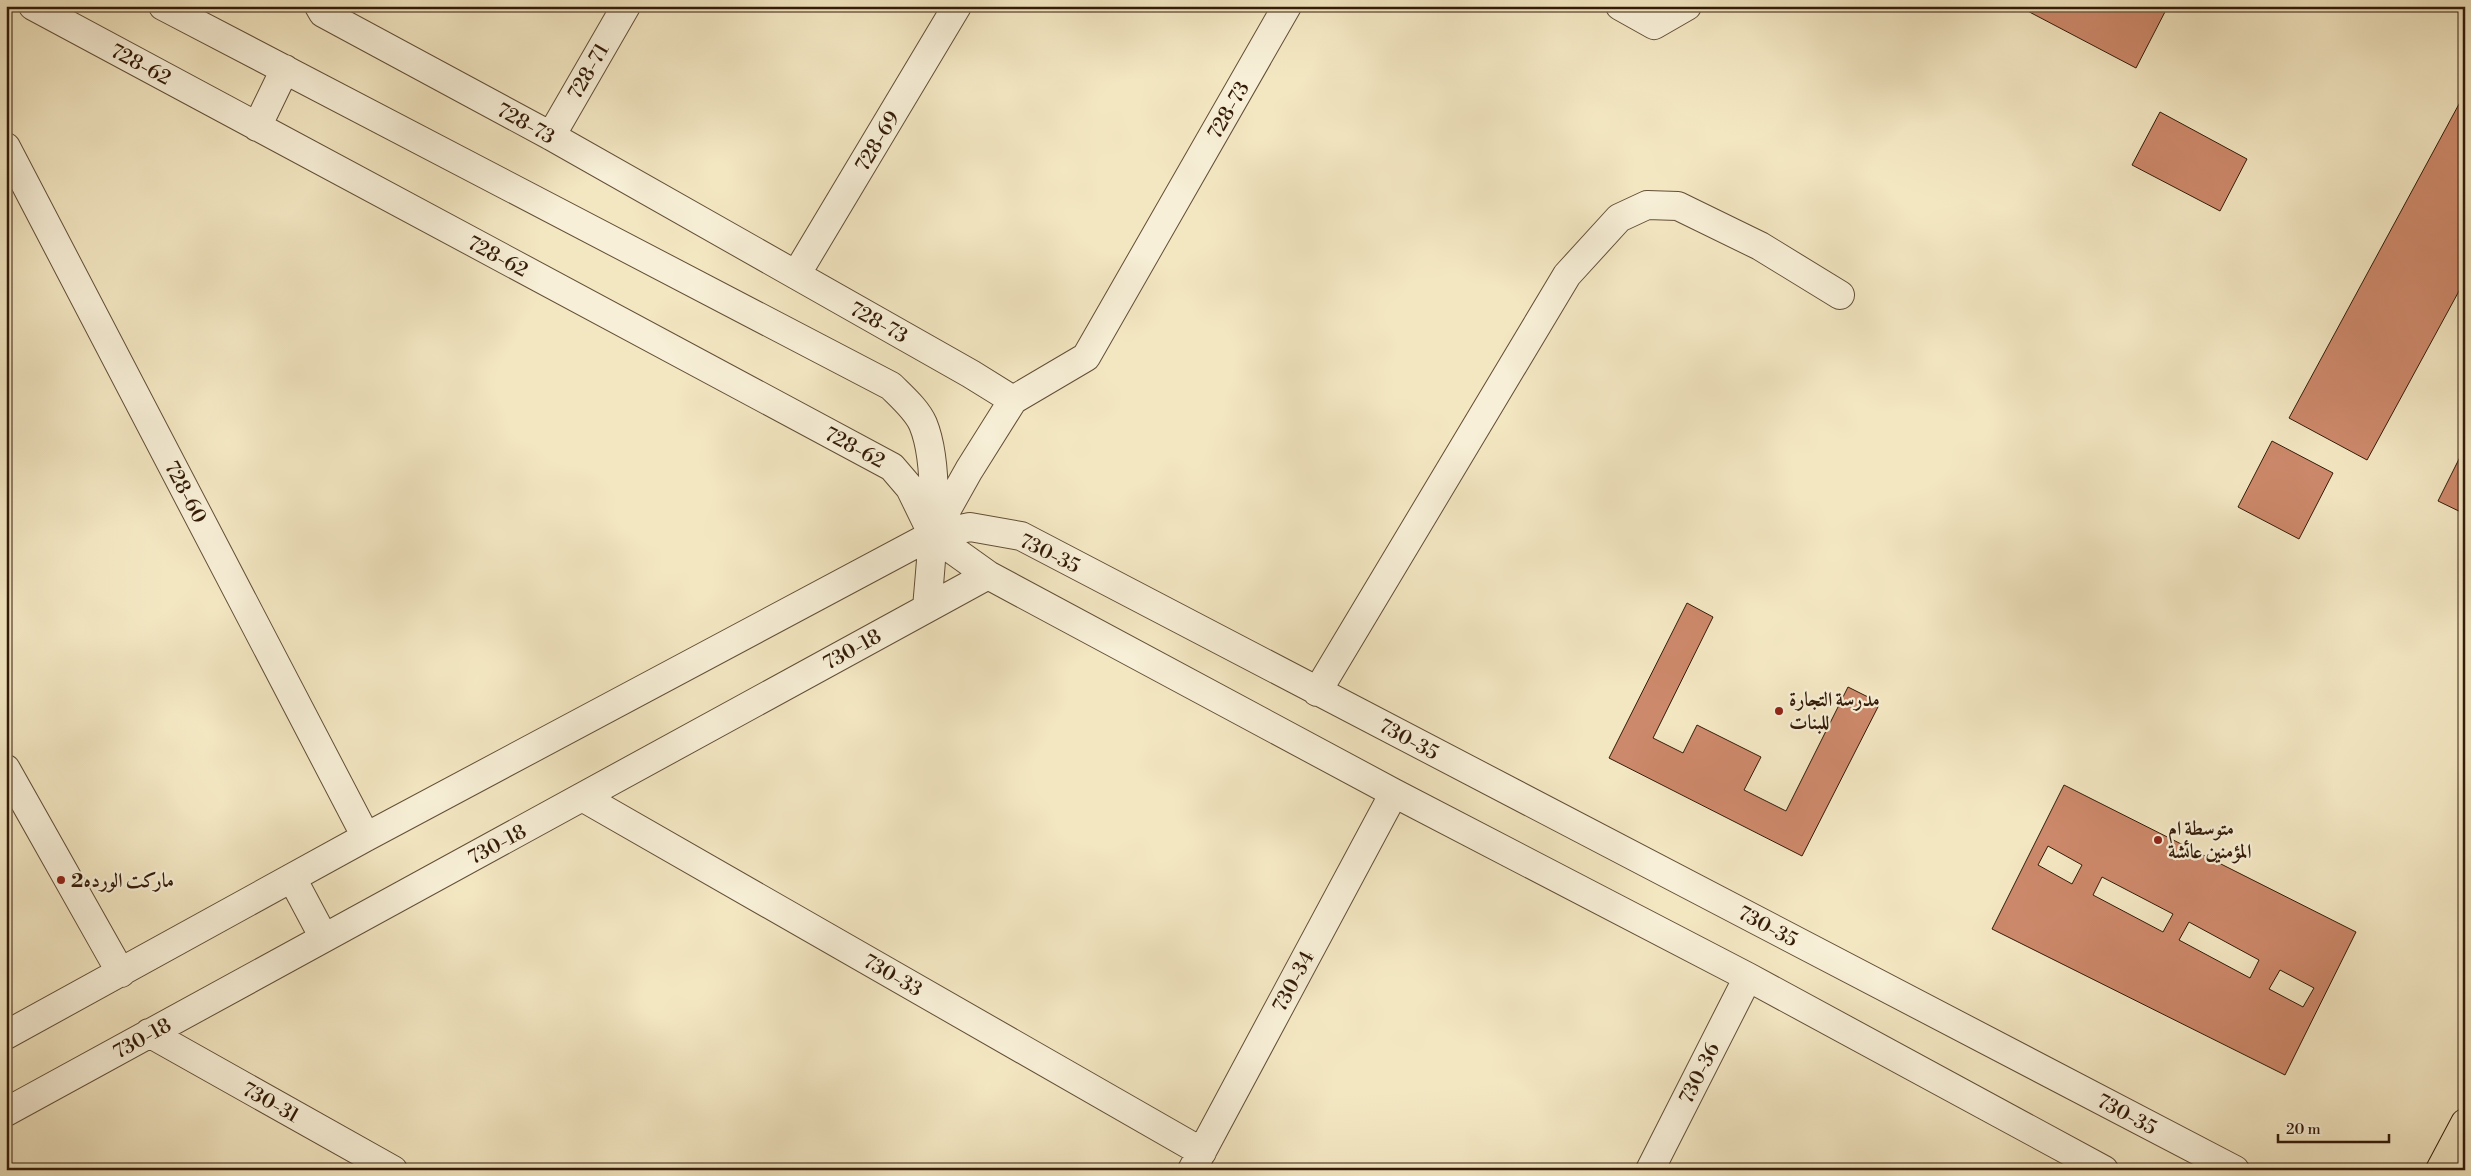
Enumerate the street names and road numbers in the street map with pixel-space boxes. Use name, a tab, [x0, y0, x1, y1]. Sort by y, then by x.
street label: 728-62	[106, 39, 175, 92]
street label: 728-71	[563, 39, 616, 104]
street label: 728-73	[1203, 77, 1256, 144]
street label: 728-73	[492, 98, 559, 150]
street label: 728-69	[851, 107, 906, 176]
street label: 728-62	[463, 231, 532, 284]
street label: 728-73	[845, 297, 912, 349]
street label: 728-62	[820, 422, 889, 475]
street label: 728-60	[158, 457, 211, 528]
street label: 730-35	[1015, 529, 1084, 580]
street label: 730-18	[819, 624, 886, 676]
street label: 730-35	[1374, 714, 1443, 766]
street label: 730-18	[464, 820, 531, 871]
street label: 730-35	[1733, 901, 1802, 953]
street label: 730-34	[1268, 947, 1321, 1016]
street label: 730-33	[858, 949, 926, 1003]
street label: 730-18	[109, 1013, 176, 1065]
street label: 730-36	[1674, 1039, 1726, 1108]
street label: 730-31	[237, 1078, 303, 1129]
street label: 730-35	[2092, 1089, 2161, 1141]

